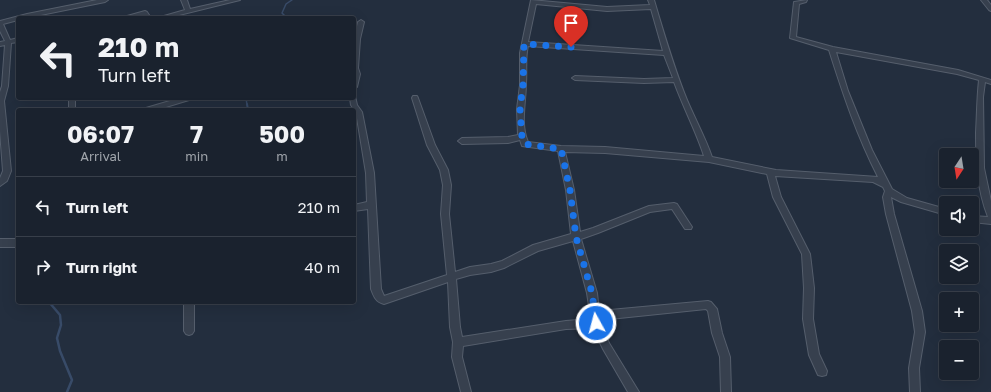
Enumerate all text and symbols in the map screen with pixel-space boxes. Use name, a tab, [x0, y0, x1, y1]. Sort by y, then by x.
pin	[554, 6, 588, 47]
icon: arrive	[560, 12, 582, 34]
text: 210 m	[98, 30, 179, 63]
icon: left	[32, 32, 84, 84]
text: Turn left	[98, 64, 171, 86]
text: 06:07	[67, 119, 134, 148]
text: 7	[190, 119, 203, 148]
text: 500	[259, 119, 305, 148]
text: Arrival	[80, 148, 121, 164]
text: min	[185, 148, 208, 164]
text: m	[276, 148, 288, 164]
north arrow	[939, 148, 979, 188]
map controls	[939, 148, 979, 380]
icon: left	[32, 196, 54, 218]
button: sound	[939, 196, 979, 236]
text: Turn left	[66, 198, 128, 216]
text: 210 m	[298, 198, 340, 216]
button: layers	[939, 244, 979, 284]
icon: right	[32, 256, 54, 278]
text: Turn right	[66, 258, 137, 276]
text: 40 m	[305, 258, 340, 276]
button: +	[939, 292, 979, 332]
position arrow	[575, 302, 617, 344]
button: −	[939, 340, 979, 380]

